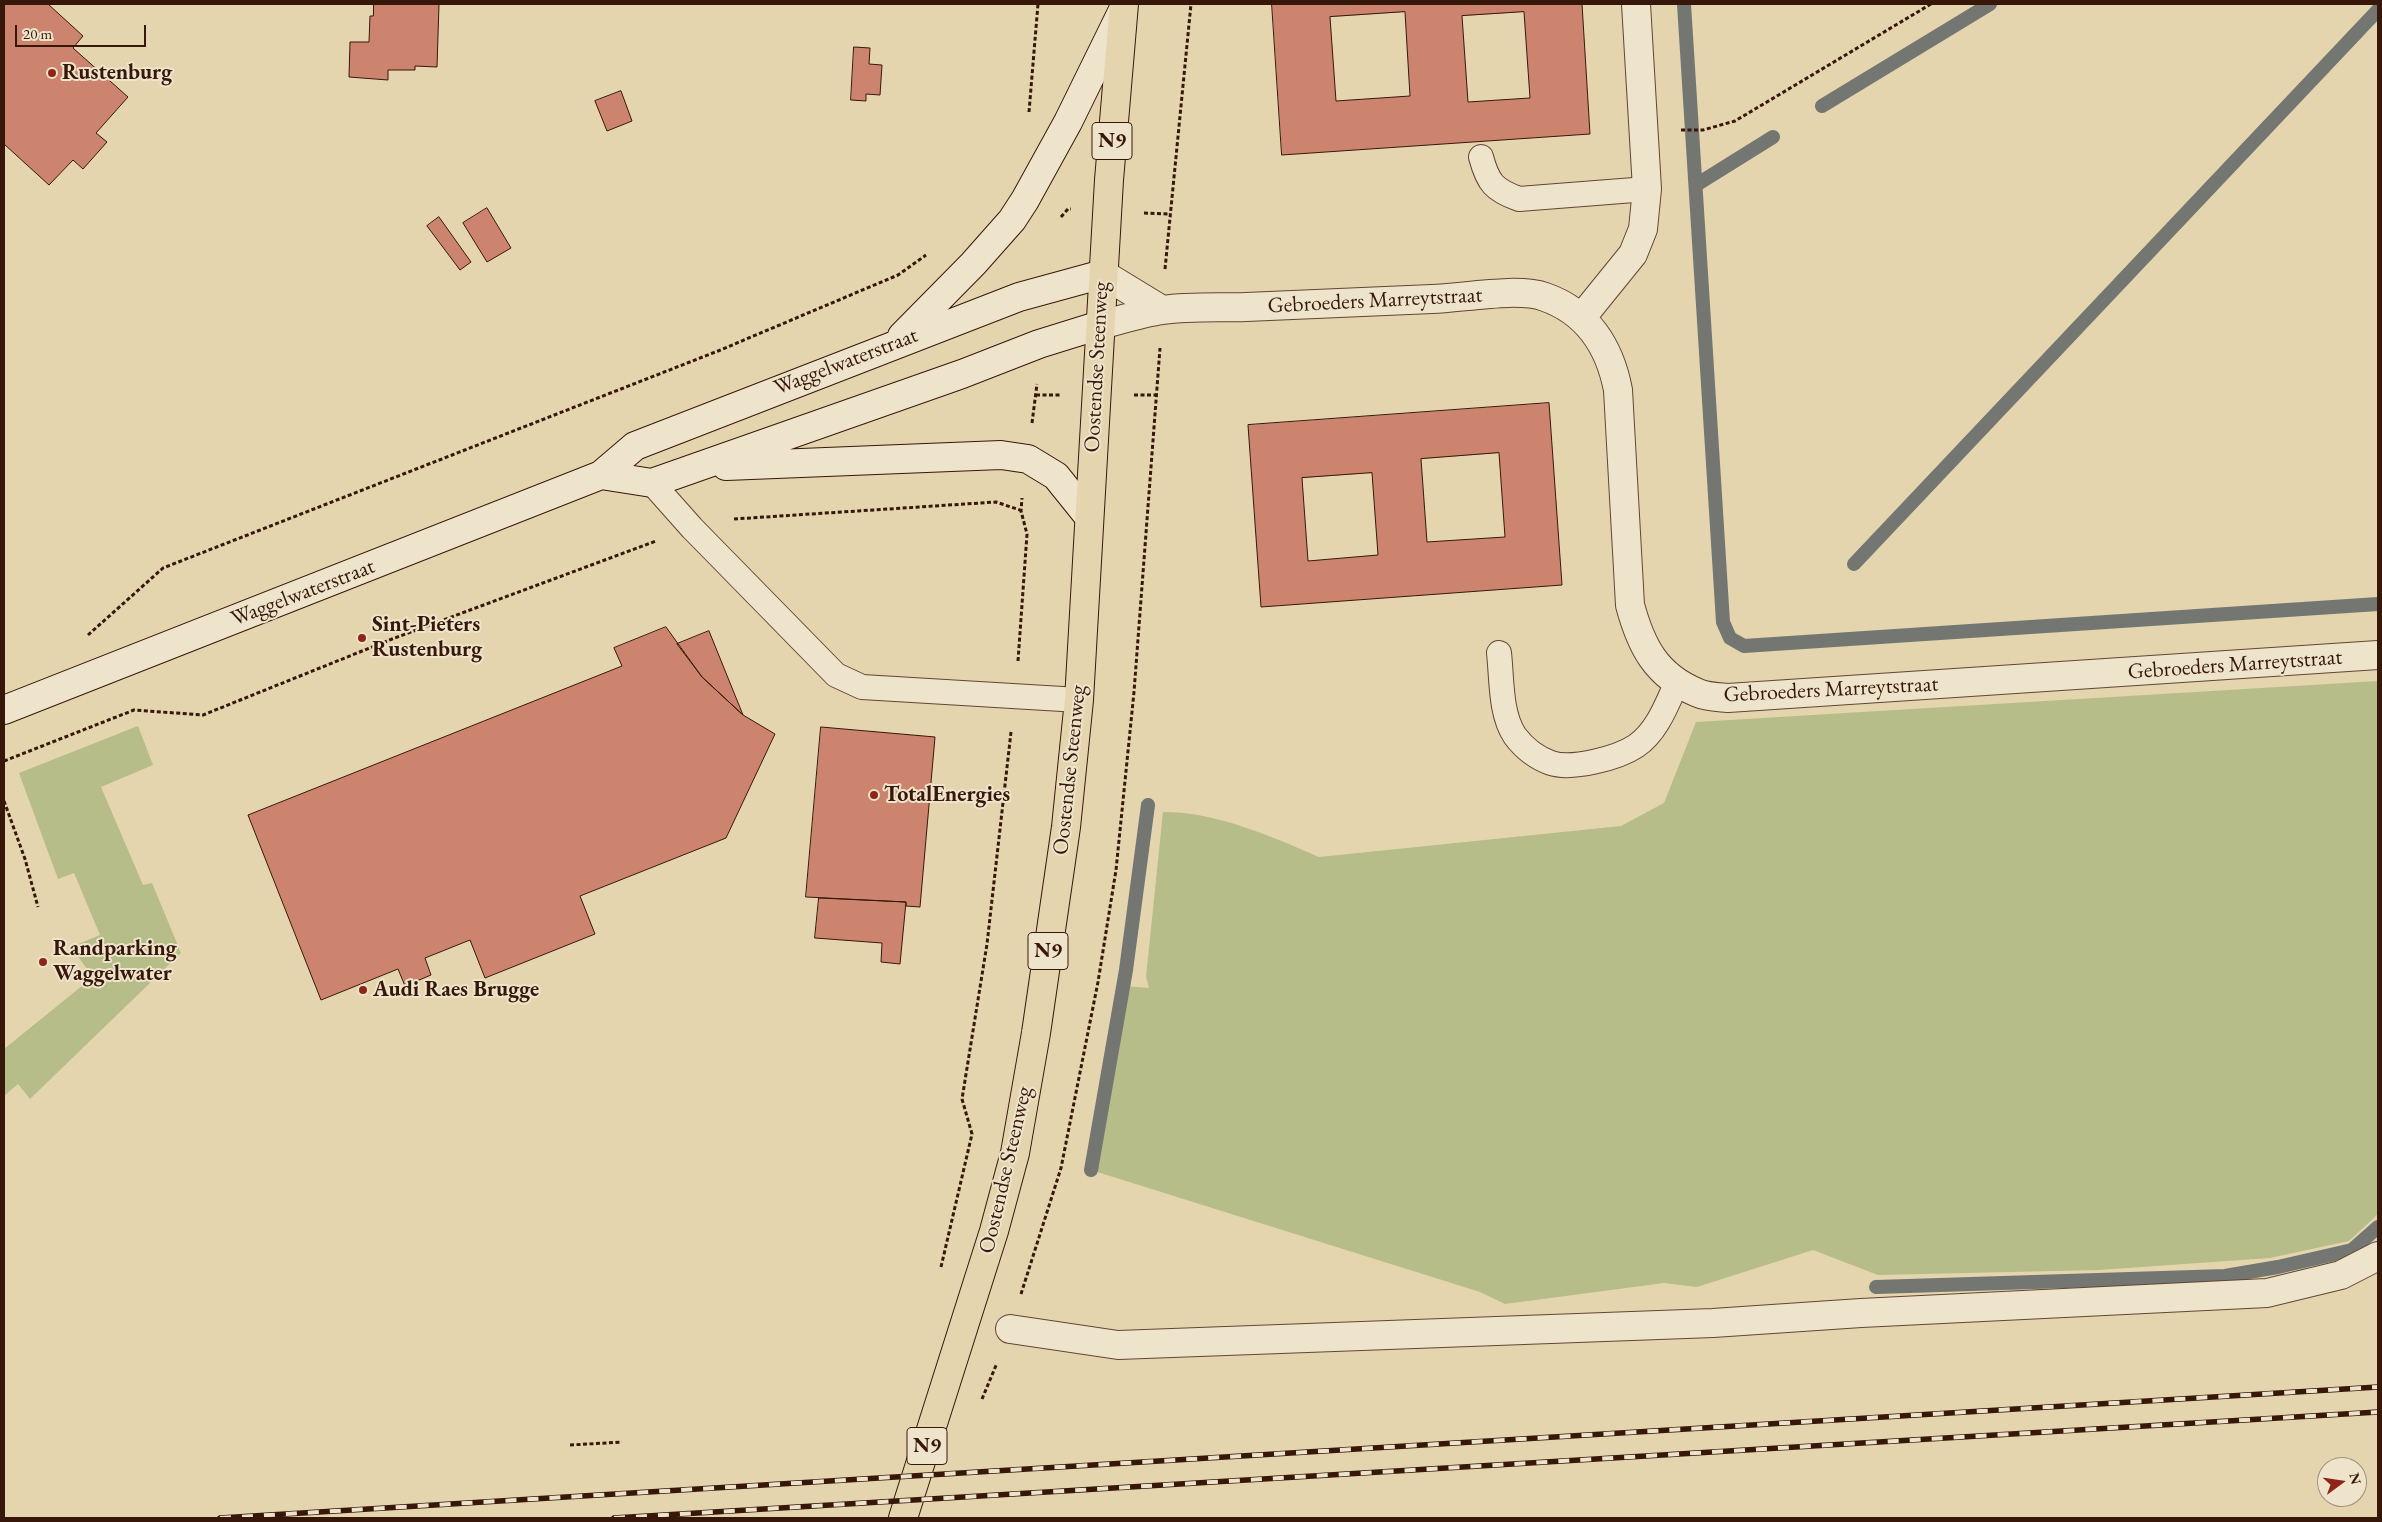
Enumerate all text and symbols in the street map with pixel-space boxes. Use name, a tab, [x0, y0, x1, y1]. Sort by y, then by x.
scale bar	[18, 15, 149, 47]
text: 20 m	[23, 24, 52, 43]
place label: Rustenburg	[62, 60, 172, 86]
marker: Rustenburg	[46, 67, 58, 79]
road number: N9	[1092, 122, 1132, 160]
street label: Oostendse Steenweg	[1079, 281, 1115, 453]
street label: Gebroeders Marreytstraat	[1267, 282, 1483, 320]
street label: Waggelwaterstraat	[770, 322, 922, 402]
street label: Waggelwaterstraat	[227, 553, 379, 633]
place label: Sint-Pieters Rustenburg	[372, 612, 482, 664]
marker: Sint-Pieters Rustenburg	[356, 632, 368, 644]
street label: Gebroeders Marreytstraat	[2127, 644, 2343, 686]
street label: Gebroeders Marreytstraat	[1723, 671, 1939, 709]
street label: Oostendse Steenweg	[1048, 684, 1092, 856]
place label: TotalEnergies	[884, 782, 1010, 808]
marker: TotalEnergies	[868, 789, 880, 801]
road number: N9	[1028, 932, 1068, 969]
place label: Randparking Waggelwater	[53, 936, 177, 988]
marker: Randparking Waggelwater	[37, 956, 49, 968]
place label: Audi Raes Brugge	[373, 977, 539, 1003]
marker: Audi Raes Brugge	[357, 984, 369, 996]
street label: Oostendse Steenweg	[974, 1084, 1038, 1256]
road number: N9	[907, 1428, 947, 1464]
north arrow	[2317, 1457, 2367, 1507]
text: N	[2345, 1471, 2366, 1486]

